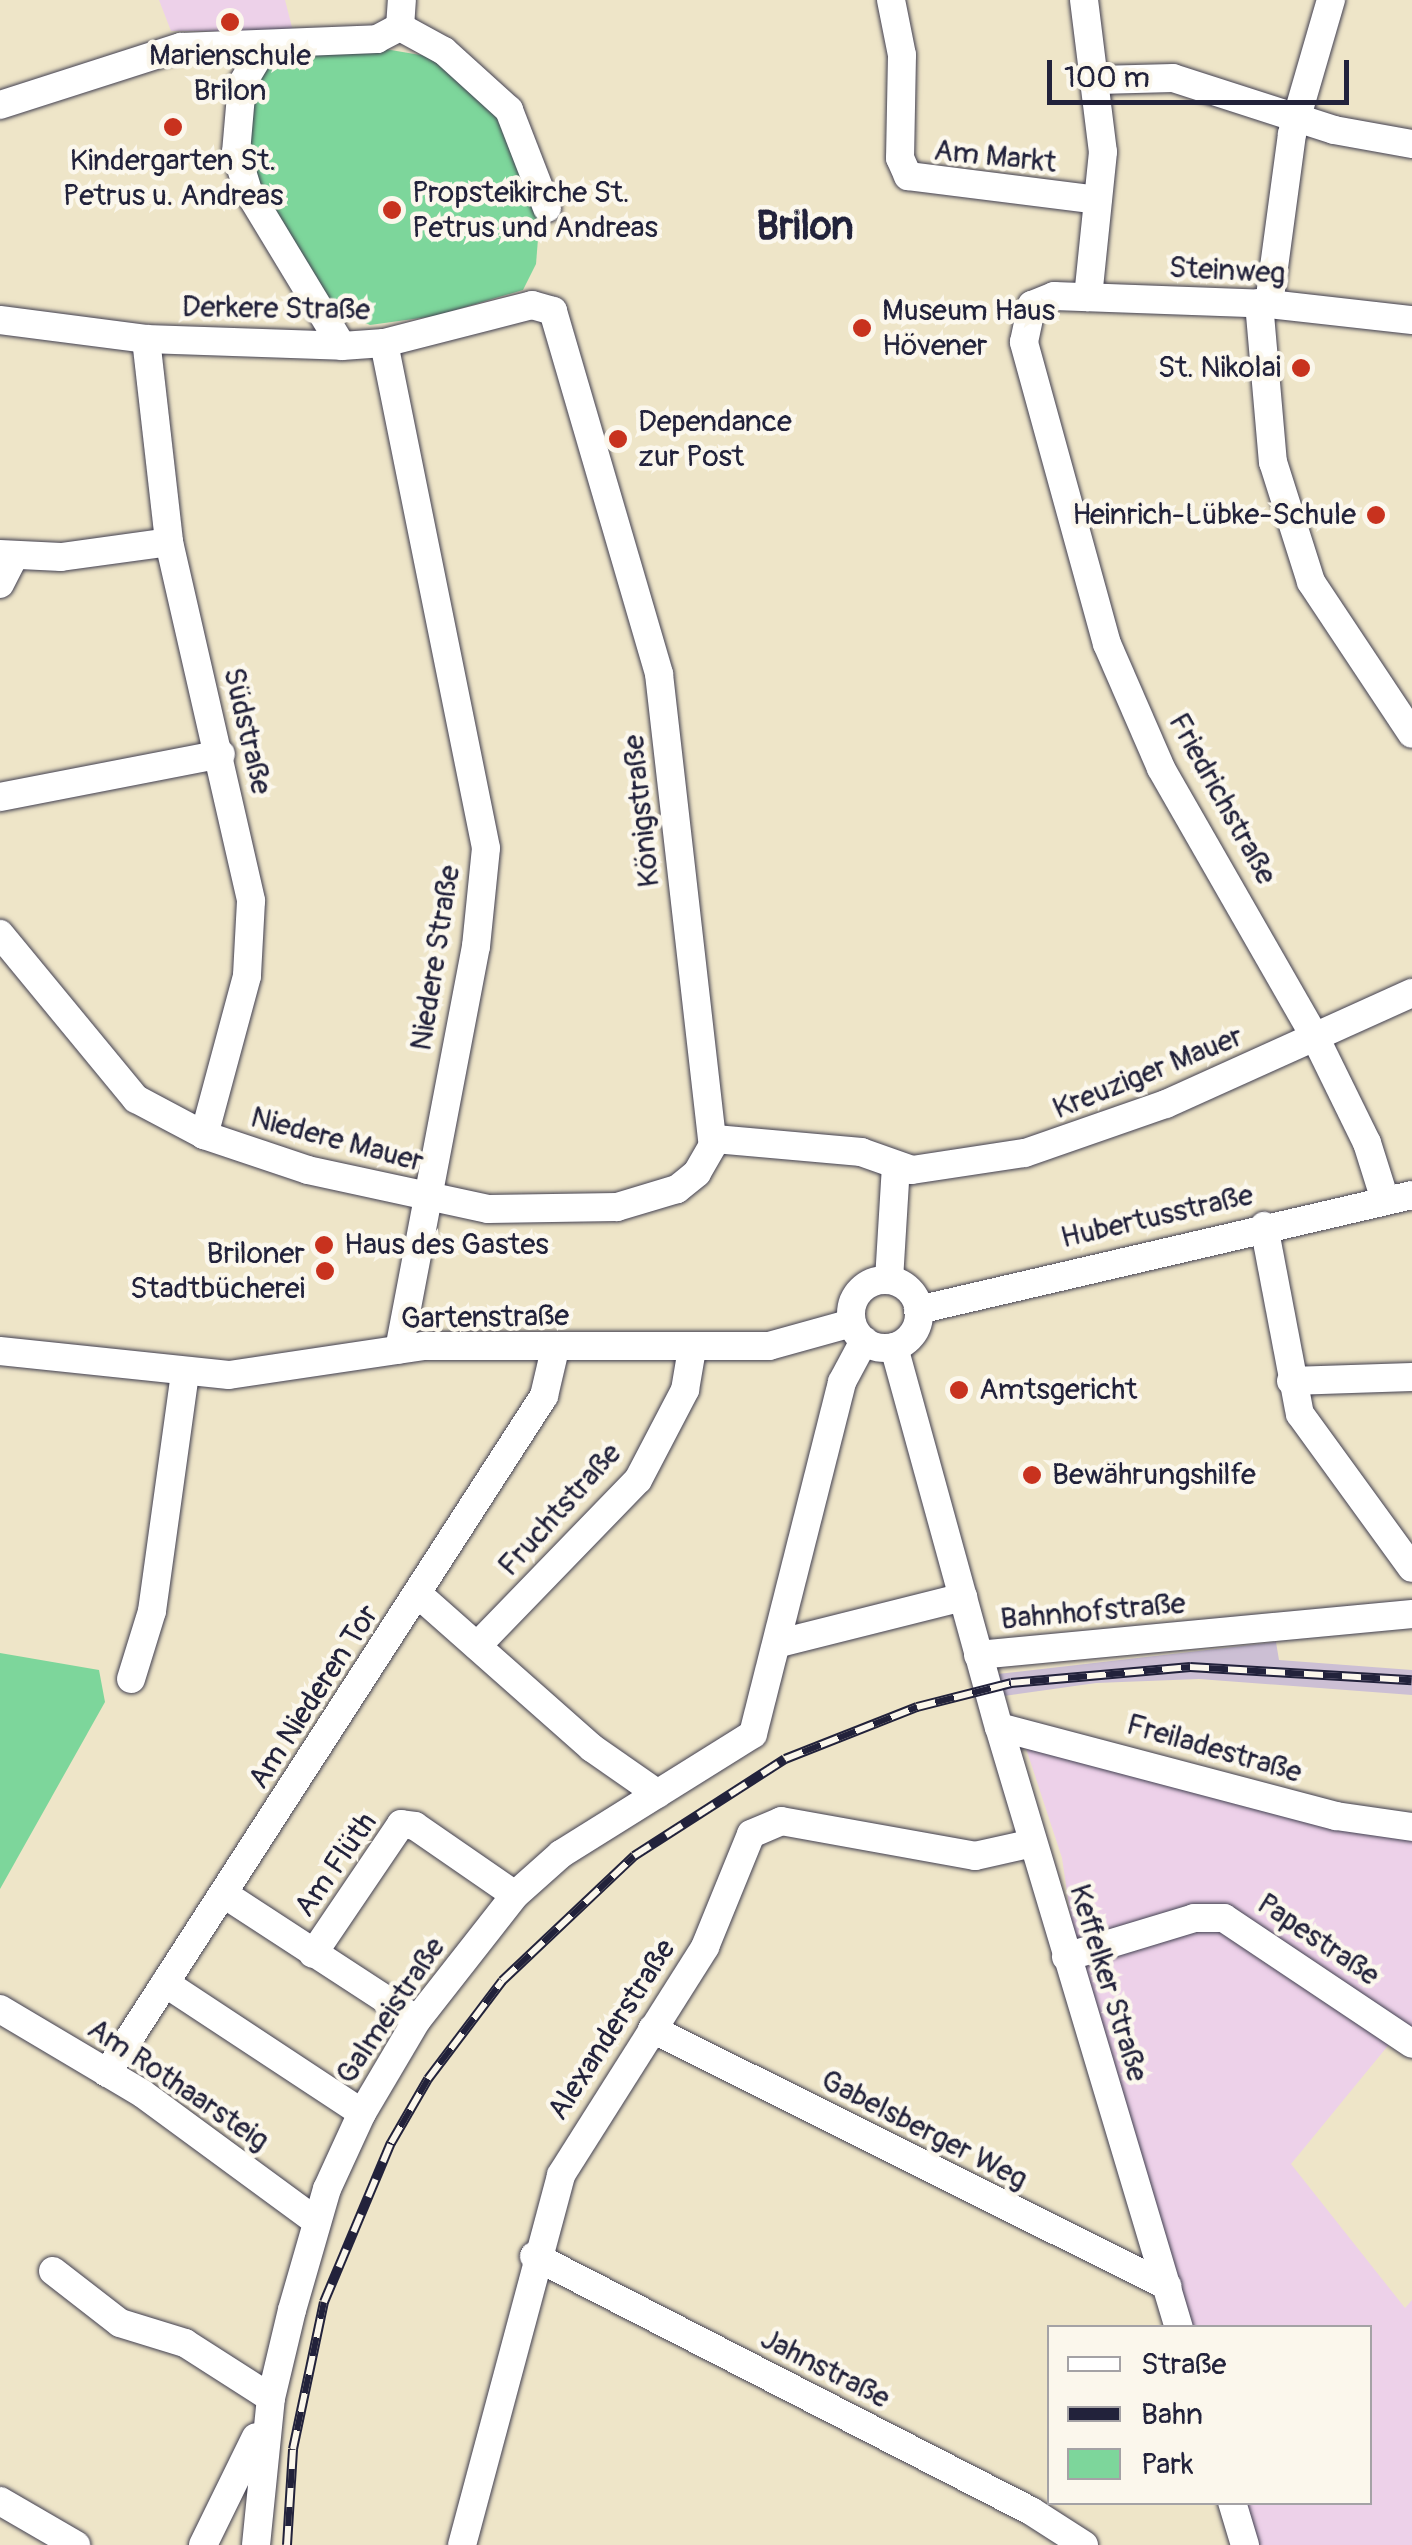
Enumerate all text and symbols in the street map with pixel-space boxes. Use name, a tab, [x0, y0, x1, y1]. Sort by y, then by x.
marker: Marienschule Brilon	[219, 11, 241, 33]
place label: Marienschule Brilon	[149, 38, 311, 108]
scale bar	[1052, 40, 1354, 102]
text: 100 m	[1064, 59, 1150, 96]
marker: Kindergarten St. Petrus u. Andreas	[162, 116, 184, 138]
street label: Am Markt	[932, 133, 1058, 181]
place label: Kindergarten St. Petrus u. Andreas	[63, 143, 283, 214]
place label: Propsteikirche St. Petrus und Andreas	[412, 175, 658, 246]
marker: Propsteikirche St. Petrus und Andreas	[381, 199, 403, 221]
district label: Brilon	[756, 203, 854, 251]
street label: Steinweg	[1168, 250, 1286, 292]
street label: Derkere Straße	[182, 289, 370, 329]
place label: Museum Haus Hövener	[882, 293, 1055, 364]
marker: Museum Haus Hövener	[851, 317, 873, 339]
place label: St. Nikolai	[1158, 350, 1281, 386]
marker: St. Nikolai	[1290, 357, 1312, 379]
place label: Dependance zur Post	[638, 404, 792, 474]
marker: Dependance zur Post	[607, 428, 629, 450]
place label: Heinrich-Lübke-Schule	[1072, 497, 1356, 533]
marker: Heinrich-Lübke-Schule	[1365, 504, 1387, 526]
street label: Südstraße	[215, 664, 279, 798]
street label: Friedrichstraße	[1160, 707, 1284, 891]
street label: Königstraße	[616, 733, 668, 889]
street label: Niedere Straße	[404, 863, 468, 1053]
street label: Kreuziger Mauer	[1048, 1019, 1248, 1127]
street label: Niedere Mauer	[247, 1100, 427, 1180]
street label: Hubertusstraße	[1057, 1177, 1257, 1257]
place label: Haus des Gastes	[344, 1227, 549, 1263]
marker: Haus des Gastes	[313, 1234, 335, 1256]
place label: Briloner Stadtbücherei	[130, 1236, 305, 1306]
marker: Briloner Stadtbücherei	[314, 1260, 336, 1282]
street label: Gartenstraße	[400, 1299, 570, 1337]
place label: Amtsgericht	[979, 1372, 1137, 1408]
marker: Amtsgericht	[948, 1379, 970, 1401]
street label: Fruchtstraße	[491, 1436, 629, 1584]
place label: Bewährungshilfe	[1052, 1457, 1256, 1493]
marker: Bewährungshilfe	[1021, 1464, 1043, 1486]
street label: Bahnhofstraße	[999, 1586, 1187, 1638]
street label: Am Niederen Tor	[241, 1598, 387, 1796]
street label: Freiladestraße	[1122, 1707, 1306, 1791]
street label: Am Flüth	[287, 1806, 385, 1924]
street label: Keffelker Straße	[1061, 1880, 1155, 2086]
street label: Papestraße	[1250, 1886, 1386, 1994]
street label: Galmeistraße	[329, 1931, 453, 2091]
street label: Alexanderstraße	[540, 1933, 684, 2127]
street label: Am Rothaarsteig	[80, 2011, 276, 2159]
street label: Gabelsberger Weg	[815, 2062, 1033, 2198]
street label: Jahnstraße	[754, 2321, 896, 2417]
legend	[1047, 2325, 1372, 2505]
text: Straße	[1141, 2346, 1226, 2383]
text: Bahn	[1141, 2396, 1203, 2433]
text: Park	[1141, 2446, 1194, 2483]

